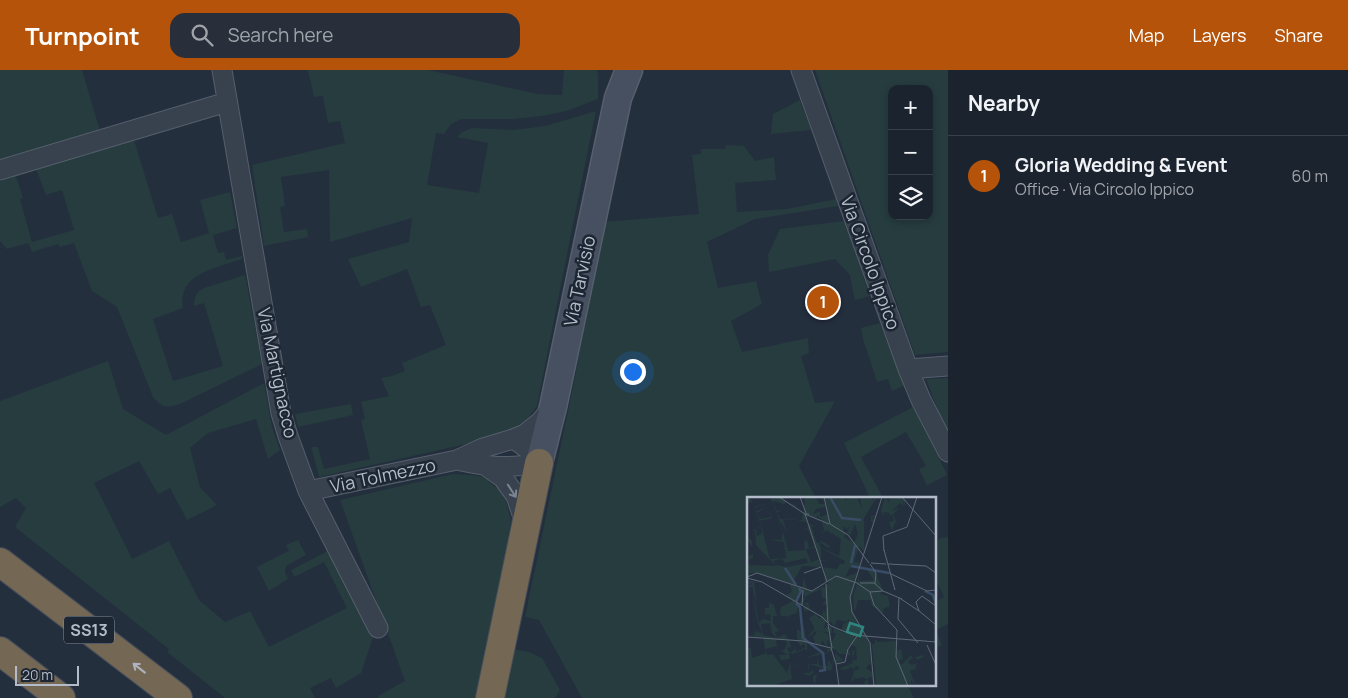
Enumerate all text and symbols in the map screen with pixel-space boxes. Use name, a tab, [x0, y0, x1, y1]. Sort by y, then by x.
search box	[170, 13, 520, 58]
text: Turnpoint	[25, 19, 140, 52]
icon: search	[188, 21, 216, 49]
text: Search here	[228, 22, 333, 48]
text: Map	[1129, 23, 1164, 47]
text: Layers	[1192, 23, 1246, 47]
text: Share	[1274, 23, 1323, 47]
map controls	[888, 85, 933, 220]
button: +	[888, 85, 933, 130]
text: Nearby	[968, 89, 1040, 117]
button: −	[888, 130, 933, 175]
text: Gloria Wedding & Event	[1015, 152, 1228, 178]
text: 1	[980, 165, 988, 187]
text: 60 m	[1292, 165, 1328, 187]
button: layers	[888, 175, 933, 220]
text: Office · Via Circolo Ippico	[1015, 178, 1194, 200]
street label: Via Circolo Ippico	[836, 193, 906, 333]
street label: Via Tarvisio	[558, 233, 600, 328]
pin: 1	[807, 283, 839, 321]
street label: Via Martignacco	[252, 305, 304, 440]
your location	[620, 359, 646, 385]
street label: Via Tolmezzo	[328, 452, 438, 498]
one-way arrow	[507, 483, 517, 497]
inset map	[747, 497, 936, 686]
road number: SS13	[64, 616, 114, 644]
scale bar	[15, 663, 79, 686]
one-way arrow	[133, 663, 146, 674]
text: 20 m	[22, 665, 53, 684]

